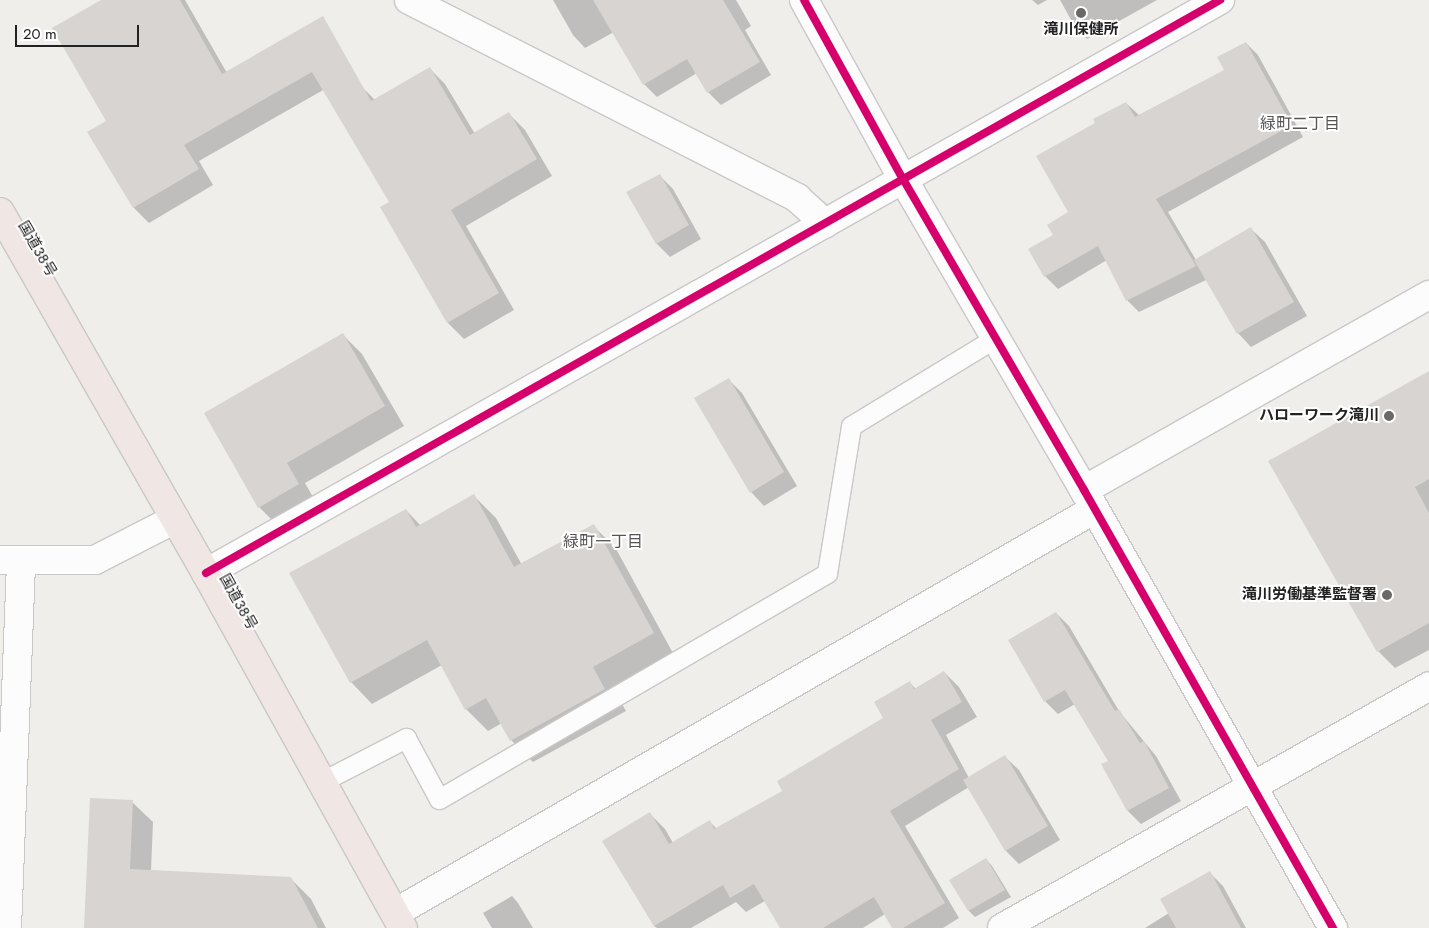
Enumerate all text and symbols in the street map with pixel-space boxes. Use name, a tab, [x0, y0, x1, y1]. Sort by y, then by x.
marker: 滝川保健所	[1075, 7, 1087, 19]
scale bar	[18, 15, 141, 47]
place label: 滝川保健所	[1044, 21, 1118, 39]
text: 20 m	[23, 23, 57, 45]
district label: 緑町二丁目	[1260, 114, 1340, 134]
street label: 国道38号	[14, 218, 60, 280]
place label: ハローワーク滝川	[1259, 407, 1379, 425]
marker: ハローワーク滝川	[1383, 410, 1395, 422]
district label: 緑町一丁目	[563, 532, 643, 552]
street label: 国道38号	[215, 571, 261, 633]
place label: 滝川労働基準監督署	[1242, 586, 1377, 604]
marker: 滝川労働基準監督署	[1381, 589, 1393, 601]

